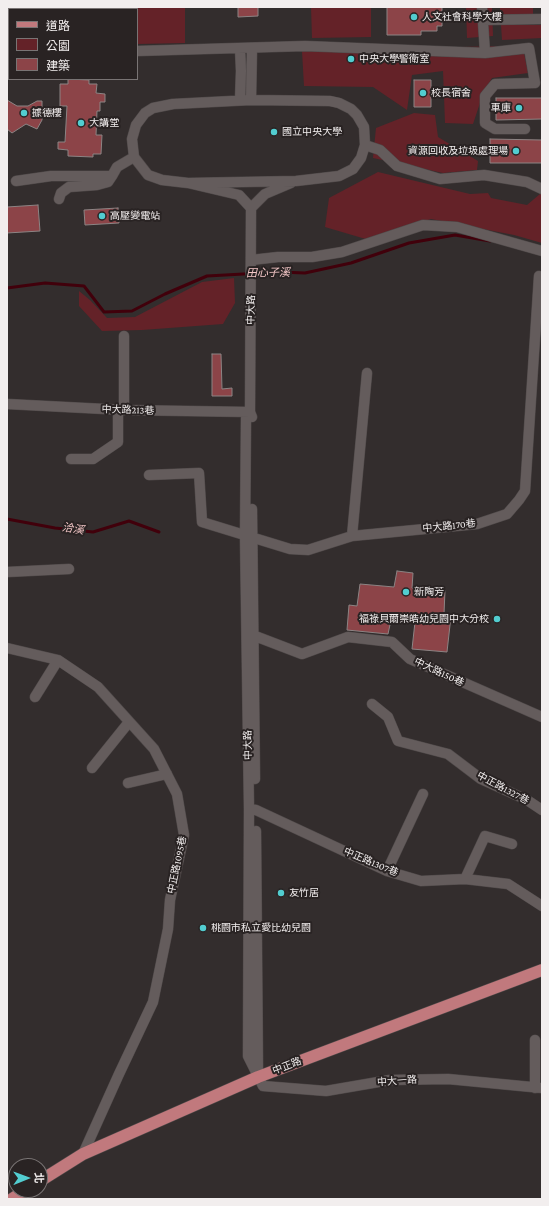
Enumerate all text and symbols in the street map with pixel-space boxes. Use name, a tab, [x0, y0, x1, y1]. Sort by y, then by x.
legend	[8, 8, 138, 80]
place label: 人文社會科學大樓	[422, 11, 502, 23]
marker: 人文社會科學大樓	[409, 12, 419, 22]
text: 道路	[46, 19, 70, 33]
text: 公園	[46, 39, 70, 53]
place label: 中央大學警衛室	[359, 53, 429, 65]
marker: 中央大學警衛室	[346, 54, 356, 64]
text: 建築	[46, 59, 70, 73]
place label: 校長宿舍	[431, 87, 471, 99]
marker: 校長宿舍	[418, 88, 428, 98]
place label: 車庫	[491, 102, 511, 114]
marker: 車庫	[514, 103, 524, 113]
place label: 據德樓	[32, 107, 62, 119]
marker: 據德樓	[19, 108, 29, 118]
place label: 大講堂	[89, 117, 119, 129]
marker: 大講堂	[76, 118, 86, 128]
place label: 國立中央大學	[282, 126, 342, 138]
marker: 國立中央大學	[269, 127, 279, 137]
place label: 資源回收及垃圾處理場	[408, 145, 508, 157]
marker: 資源回收及垃圾處理場	[511, 146, 521, 156]
place label: 高壓變電站	[110, 210, 160, 222]
marker: 高壓變電站	[97, 211, 107, 221]
water label: 田心子溪	[246, 266, 290, 280]
street label: 中大路	[245, 295, 257, 325]
street label: 中大路213巷	[101, 403, 155, 417]
street label: 中大路170巷	[422, 517, 476, 535]
water label: 洽溪	[61, 521, 85, 537]
place label: 新陶芳	[414, 586, 444, 598]
marker: 新陶芳	[401, 587, 411, 597]
place label: 福祿貝爾崇皓幼兒園中大分校	[359, 613, 489, 625]
marker: 福祿貝爾崇皓幼兒園中大分校	[492, 614, 502, 624]
street label: 中大路150巷	[412, 655, 466, 689]
street label: 中大路	[242, 730, 254, 760]
street label: 中正路1327巷	[475, 769, 531, 807]
street label: 中正路1095巷	[165, 835, 189, 895]
street label: 中正路1307巷	[342, 845, 400, 879]
place label: 友竹居	[289, 887, 319, 899]
marker: 友竹居	[276, 888, 286, 898]
place label: 桃園市私立愛比幼兒園	[211, 922, 311, 934]
marker: 桃園市私立愛比幼兒園	[198, 923, 208, 933]
street label: 中正路	[271, 1055, 303, 1077]
street label: 中大一路	[377, 1074, 417, 1088]
north arrow	[8, 1158, 48, 1198]
text: 北	[33, 1172, 45, 1183]

